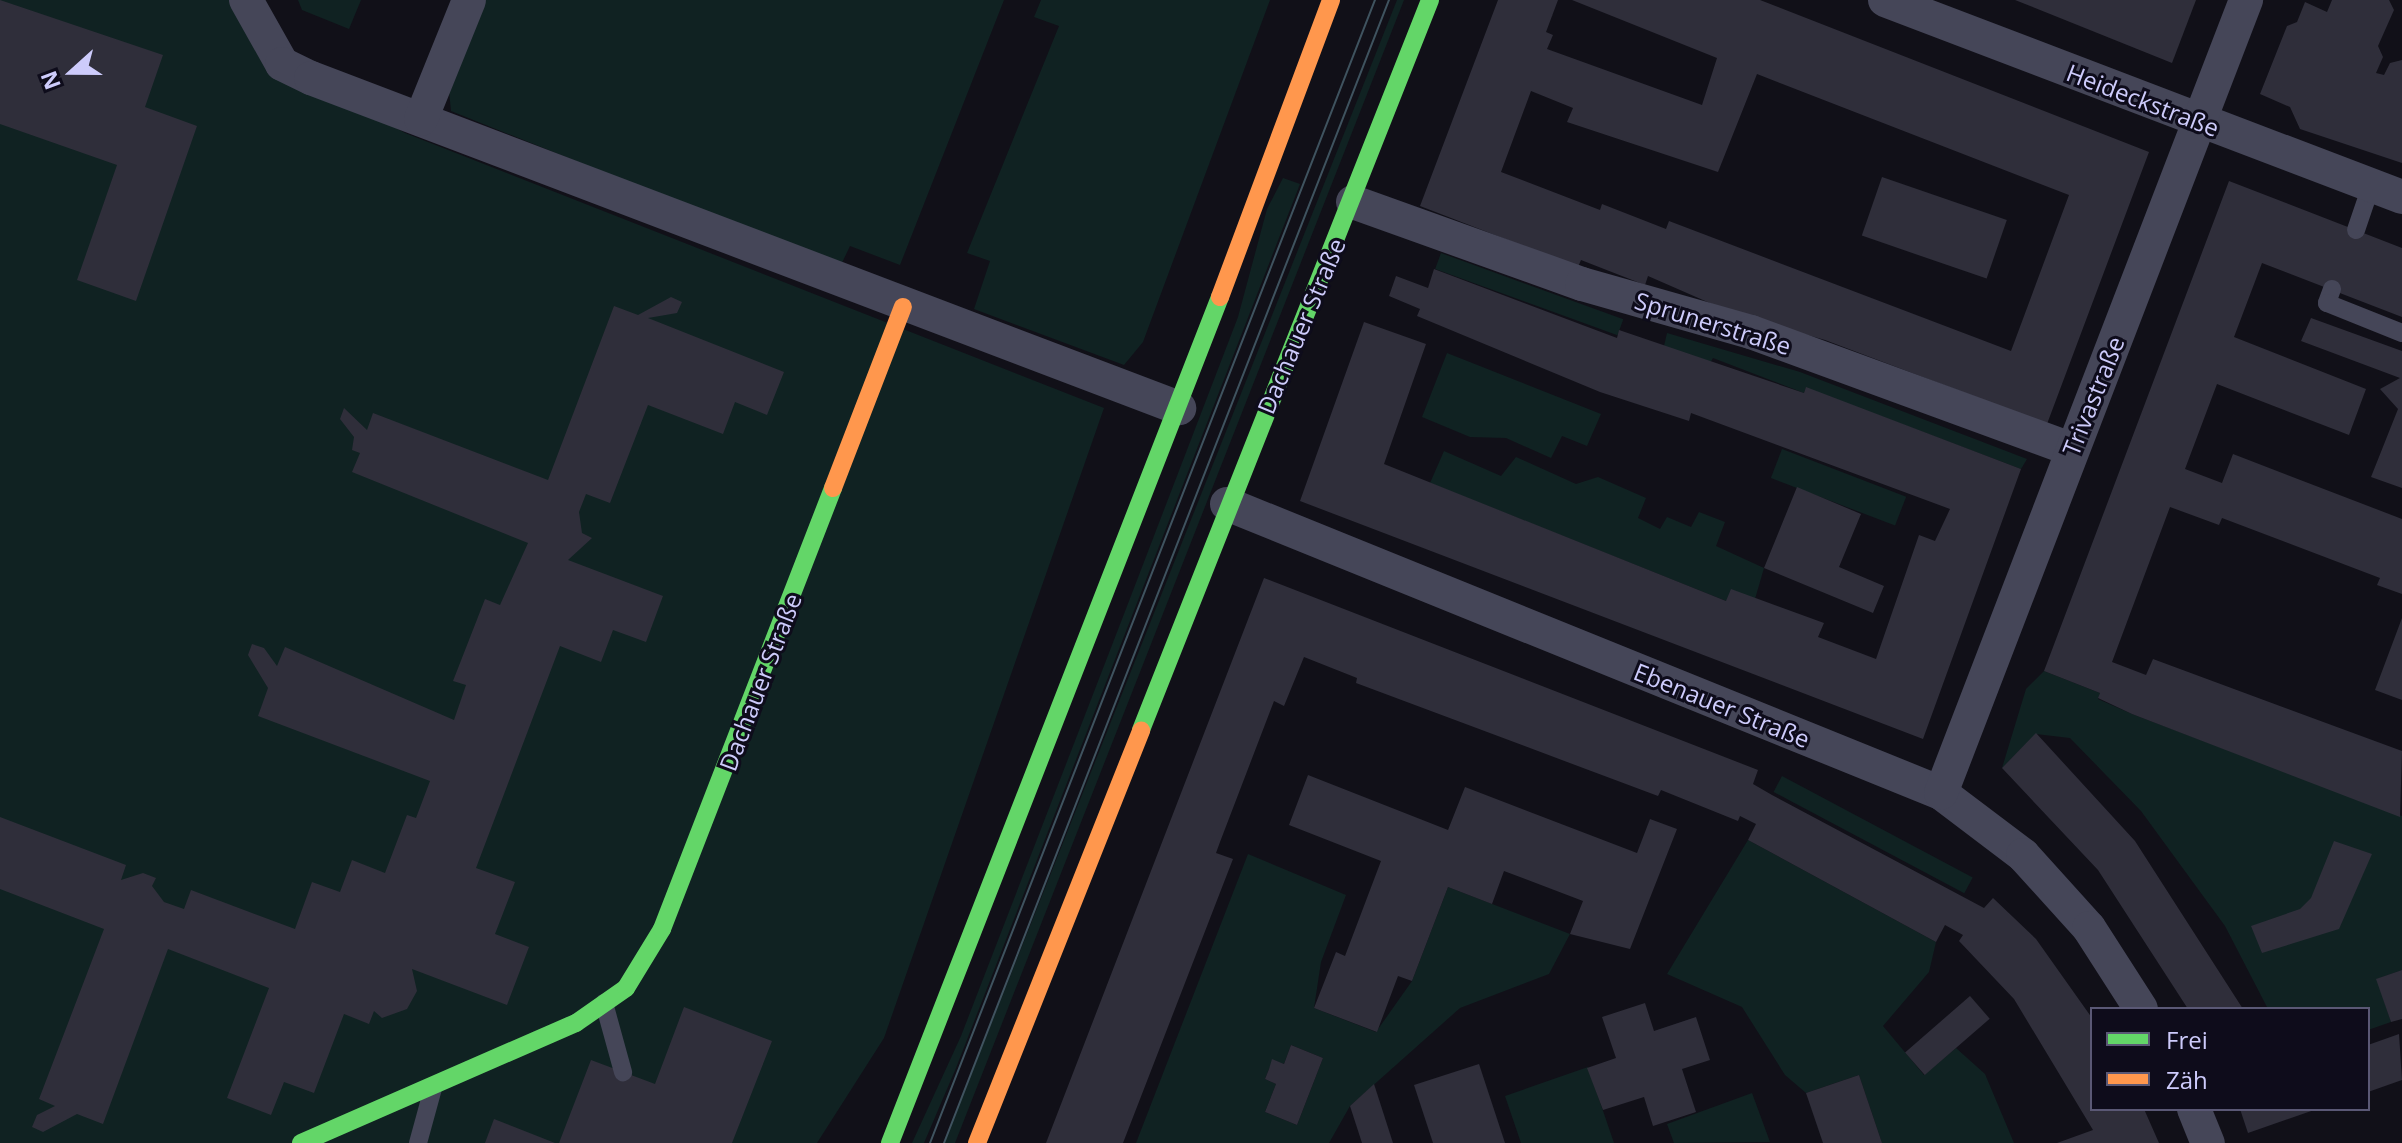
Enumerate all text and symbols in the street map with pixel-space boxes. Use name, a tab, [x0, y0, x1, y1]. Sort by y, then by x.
north arrow	[32, 32, 112, 112]
street label: Heideckstraße	[2063, 58, 2223, 142]
text: N	[32, 67, 67, 94]
street label: Dachauer Straße	[1251, 234, 1351, 418]
street label: Sprunerstraße	[1631, 286, 1795, 360]
street label: Trivastraße	[2056, 332, 2130, 460]
street label: Dachauer Straße	[713, 589, 807, 775]
street label: Ebenauer Straße	[1630, 657, 1814, 753]
legend	[2090, 1007, 2370, 1111]
text: Frei	[2166, 1023, 2208, 1056]
text: Zäh	[2166, 1063, 2208, 1096]

